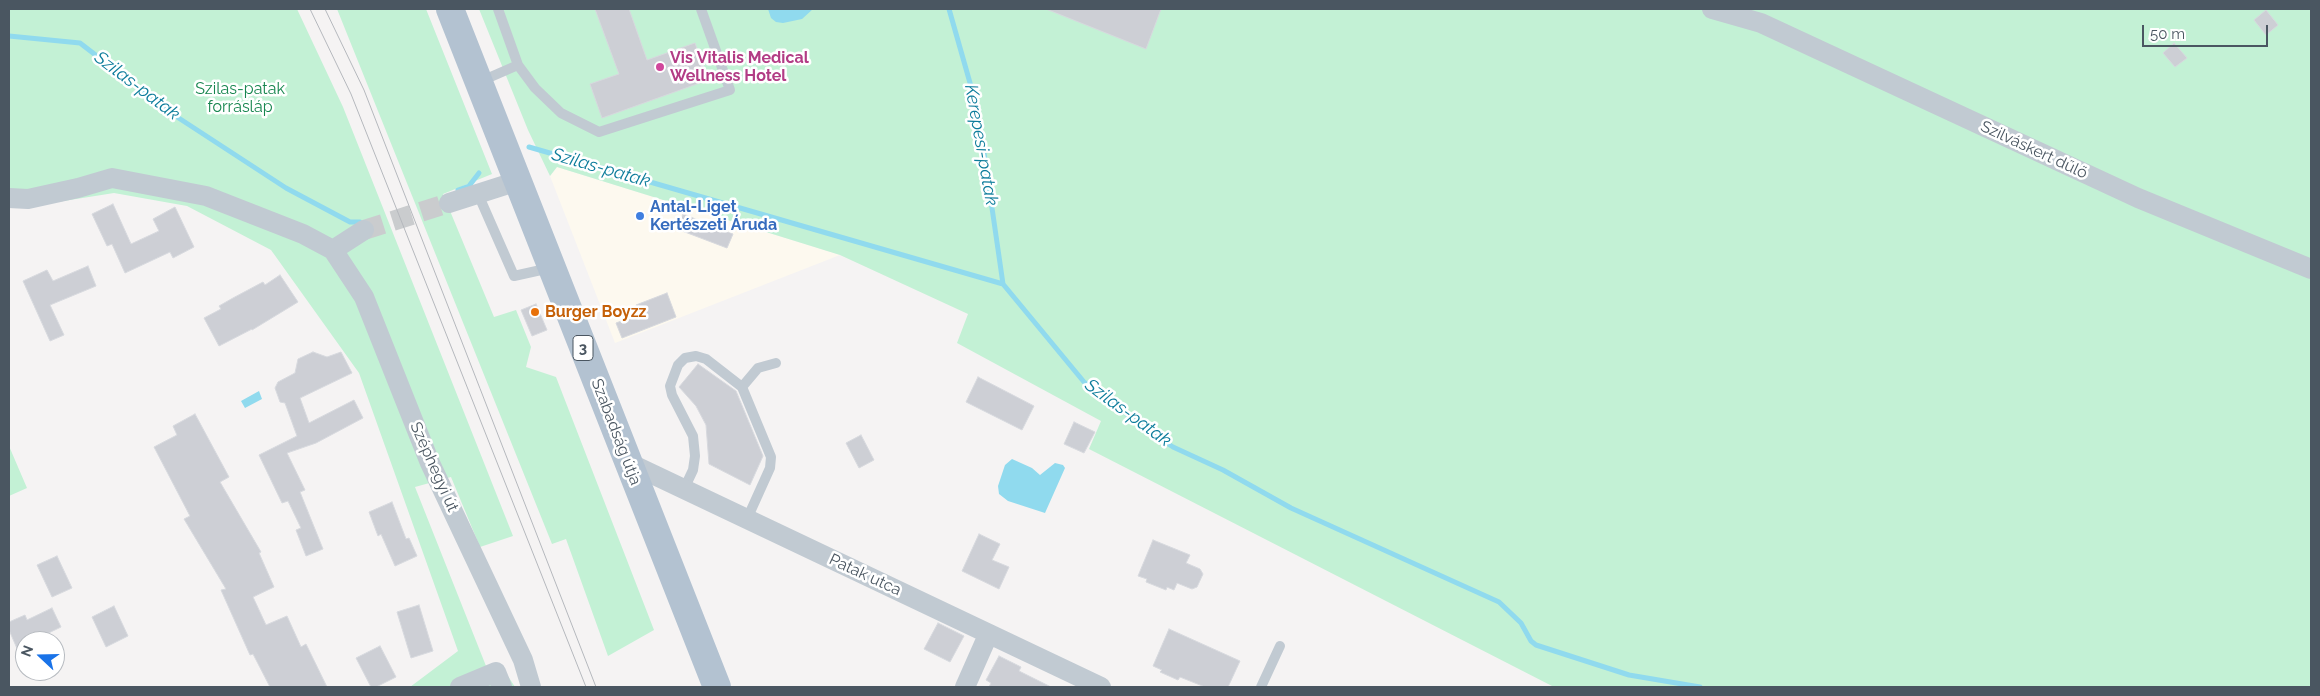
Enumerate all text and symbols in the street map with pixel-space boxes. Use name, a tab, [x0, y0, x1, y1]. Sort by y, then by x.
scale bar	[2145, 15, 2271, 47]
text: 50 m	[2150, 25, 2185, 43]
water label: Szilas-patak	[90, 47, 184, 125]
place label: Vis Vitalis Medical Wellness Hotel	[670, 48, 809, 86]
marker: Vis Vitalis Medical Wellness Hotel	[654, 61, 666, 73]
park label: Szilas-patak forrásláp	[195, 79, 285, 117]
water label: Kerepesi-patak	[960, 83, 1002, 207]
street label: Szilváskert dűlő	[1977, 117, 2091, 183]
water label: Szilas-patak	[549, 144, 653, 192]
place label: Antal-Liget Kertészeti Áruda	[650, 197, 777, 235]
marker: Antal-Liget Kertészeti Áruda	[634, 210, 646, 222]
place label: Burger Boyzz	[545, 302, 646, 322]
marker: Burger Boyzz	[529, 306, 541, 318]
road number: 3	[573, 336, 593, 360]
water label: Szilas-patak	[1081, 374, 1175, 452]
street label: Szabadság útja	[587, 376, 645, 488]
street label: Széphegyi út	[406, 419, 462, 515]
street label: Patak utca	[826, 550, 904, 600]
north arrow	[15, 631, 65, 681]
text: N	[18, 643, 36, 659]

